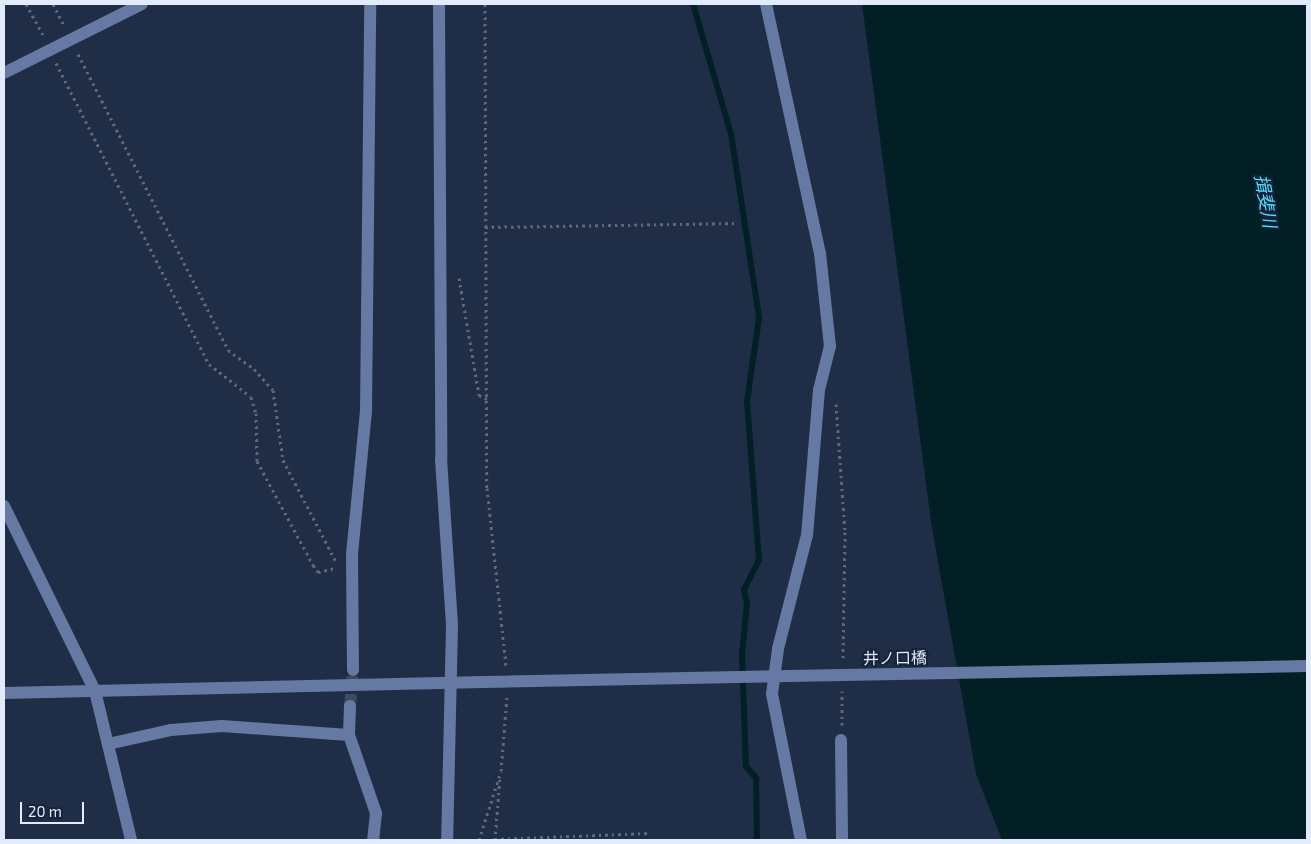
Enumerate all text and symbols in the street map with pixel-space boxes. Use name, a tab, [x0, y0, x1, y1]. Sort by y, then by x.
water label: 揖斐川	[1251, 173, 1281, 229]
street label: 井ノ口橋	[863, 648, 927, 668]
scale bar	[22, 792, 86, 824]
text: 20 m	[28, 802, 62, 820]

